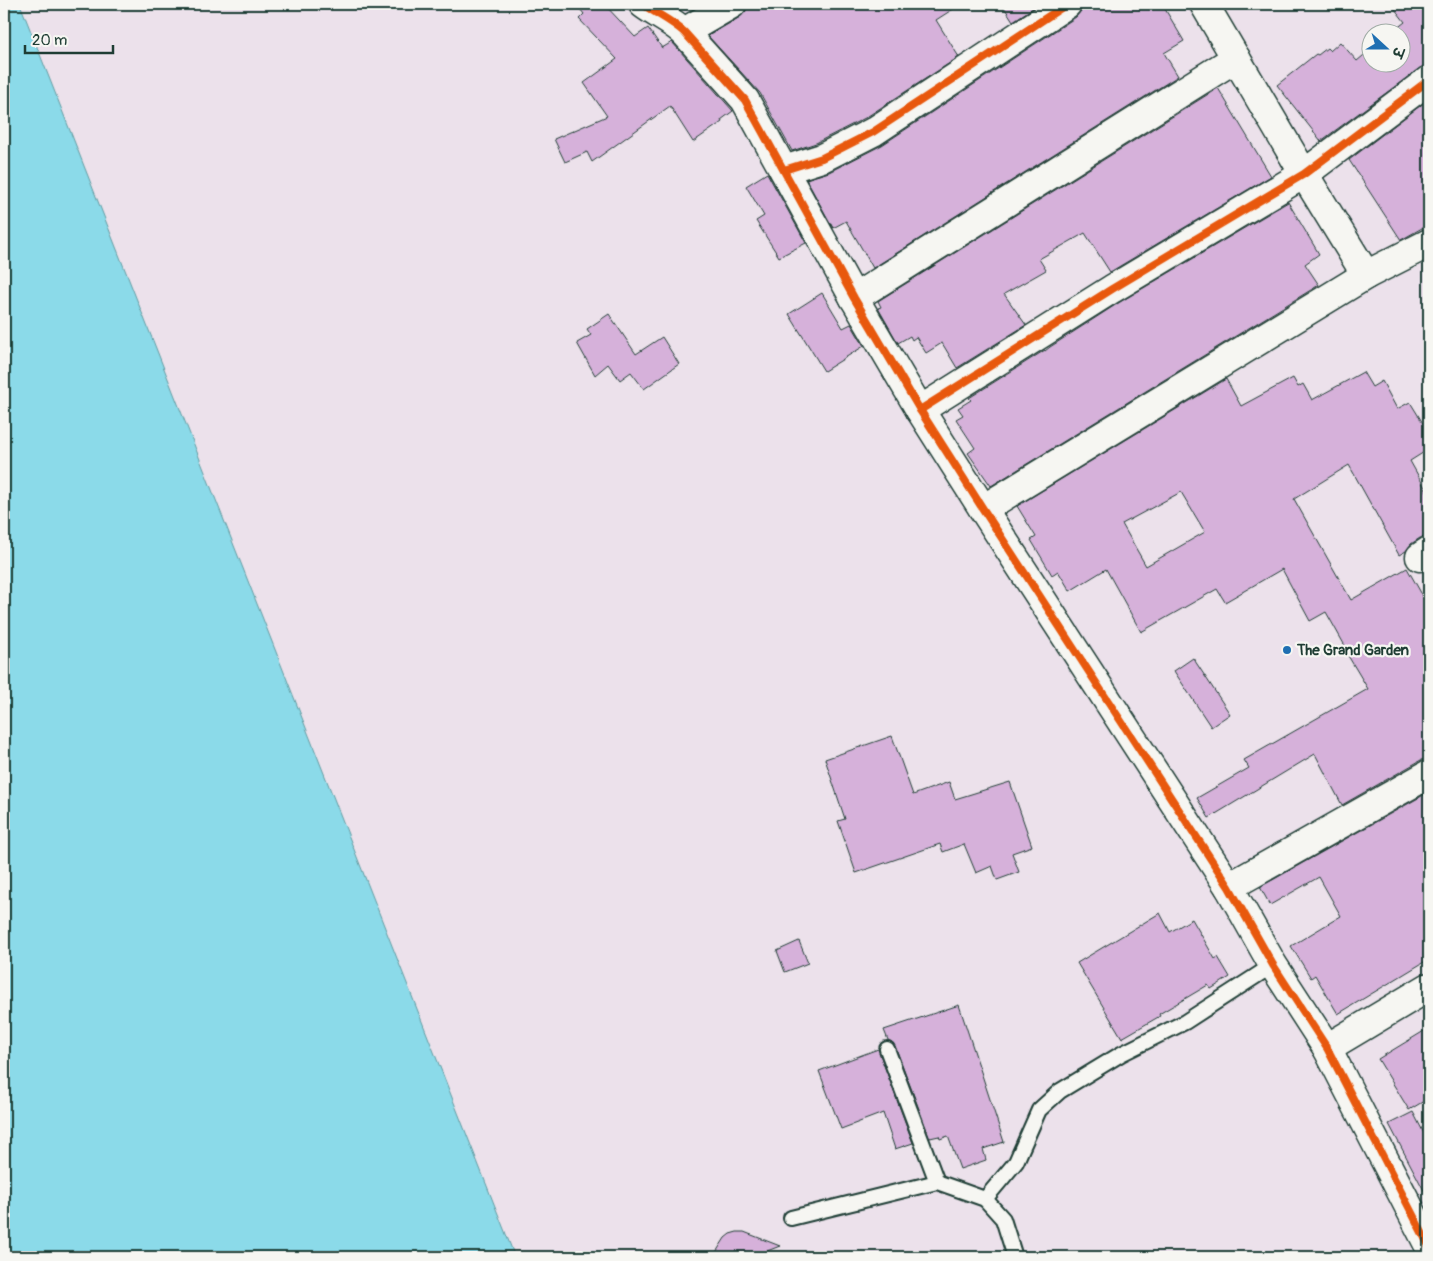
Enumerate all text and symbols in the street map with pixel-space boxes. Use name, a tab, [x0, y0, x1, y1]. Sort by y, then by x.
scale bar	[25, 22, 112, 54]
north arrow	[1360, 22, 1410, 72]
text: 20 m	[32, 31, 67, 50]
text: उ	[1387, 43, 1408, 61]
place label: The Grand Garden	[1296, 641, 1410, 660]
marker: The Grand Garden	[1281, 644, 1293, 656]

